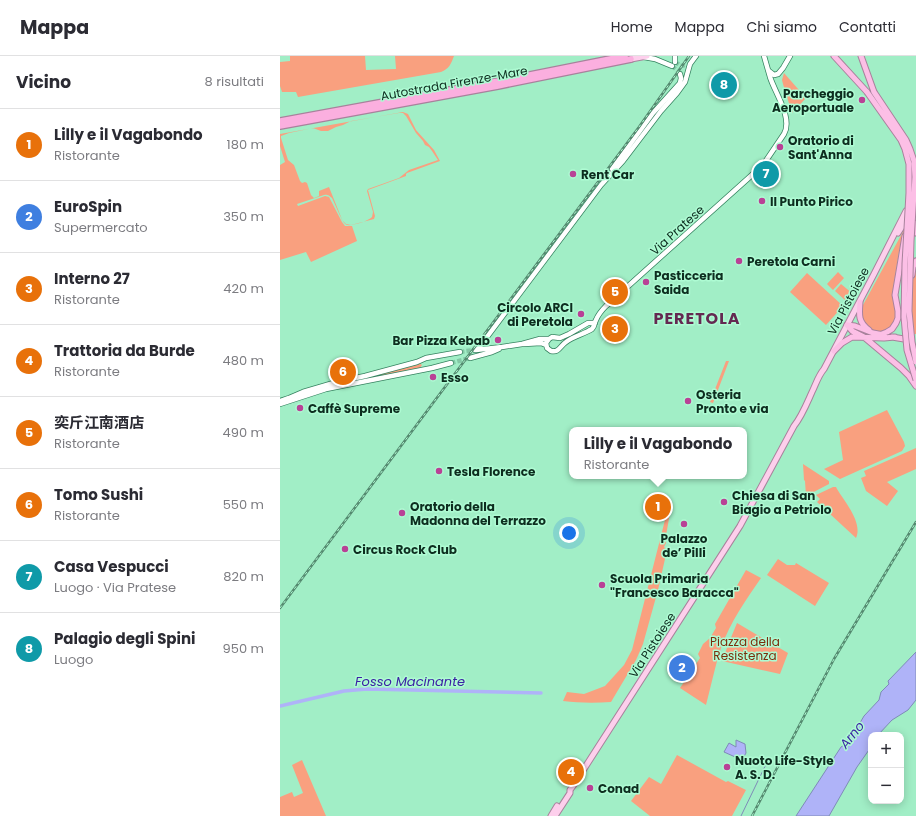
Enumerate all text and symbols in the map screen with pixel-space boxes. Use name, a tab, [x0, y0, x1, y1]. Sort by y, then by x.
text: Mappa	[20, 14, 89, 41]
text: Home	[611, 17, 653, 37]
text: Mappa	[675, 17, 725, 37]
text: Chi siamo	[747, 17, 817, 37]
text: Contatti	[839, 17, 896, 37]
street label: Autostrada Firenze-Mare	[379, 62, 529, 104]
text: Vicino	[16, 70, 71, 94]
pin: 8	[711, 70, 737, 100]
text: 8 risultati	[205, 72, 264, 91]
place label: Parcheggio Aeroportuale	[772, 85, 855, 116]
marker: Parcheggio Aeroportuale	[857, 95, 867, 105]
text: Lilly e il Vagabondo	[54, 124, 203, 145]
place label: Oratorio di Sant'Anna	[788, 132, 854, 163]
text: 1	[27, 135, 31, 154]
text: 180 m	[227, 135, 264, 154]
marker: Oratorio di Sant'Anna	[775, 142, 785, 152]
text: Ristorante	[54, 146, 120, 165]
pin: 7	[753, 159, 779, 189]
place label: Rent Car	[581, 166, 634, 183]
marker: Rent Car	[568, 169, 578, 179]
place label: Il Punto Pirico	[770, 193, 853, 210]
text: EuroSpin	[54, 196, 122, 217]
marker: Il Punto Pirico	[757, 196, 767, 206]
street label: Via Pratese	[646, 201, 708, 259]
text: 2	[25, 207, 33, 226]
text: 350 m	[223, 207, 264, 226]
text: Supermercato	[54, 218, 148, 237]
place label: Peretola Carni	[747, 253, 835, 270]
marker: Peretola Carni	[734, 256, 744, 266]
street label: Via Pistoiese	[823, 264, 873, 338]
place label: Pasticceria Saida	[654, 267, 723, 298]
text: Interno 27	[54, 268, 130, 289]
pin: 5	[602, 277, 628, 307]
marker: Pasticceria Saida	[641, 277, 651, 287]
text: 3	[25, 279, 33, 298]
text: 420 m	[223, 279, 264, 298]
text: Ristorante	[54, 290, 120, 309]
place label: Circolo ARCI di Peretola	[497, 299, 573, 330]
district label: PERETOLA	[653, 307, 741, 330]
marker: Circolo ARCI di Peretola	[576, 309, 586, 319]
pin: 3	[602, 314, 628, 344]
place label: Bar Pizza Kebab	[392, 332, 490, 349]
marker: Bar Pizza Kebab	[493, 335, 503, 345]
text: Trattoria da Burde	[54, 340, 195, 361]
text: 4	[25, 351, 33, 370]
text: 480 m	[223, 351, 264, 370]
pin: 6	[330, 357, 356, 387]
text: Ristorante	[54, 362, 120, 381]
place label: Esso	[441, 369, 469, 386]
marker: Esso	[428, 372, 438, 382]
place label: Osteria Pronto e via	[696, 386, 769, 417]
marker: Osteria Pronto e via	[683, 396, 693, 406]
place label: Caffè Supreme	[308, 400, 401, 417]
marker: Caffè Supreme	[295, 403, 305, 413]
text: 奕斤江南酒店	[54, 412, 144, 433]
text: 5	[25, 423, 33, 442]
text: 490 m	[223, 423, 264, 442]
popup	[569, 427, 747, 479]
text: Lilly e il Vagabondo	[584, 433, 732, 454]
text: Ristorante	[54, 434, 120, 453]
text: Ristorante	[584, 455, 649, 474]
place label: Tesla Florence	[447, 463, 536, 480]
marker: Tesla Florence	[434, 466, 444, 476]
text: Tomo Sushi	[54, 484, 143, 505]
place label: Chiesa di San Biagio a Petriolo	[732, 487, 832, 518]
pin: 1	[645, 492, 671, 522]
text: 6	[25, 495, 33, 514]
text: 550 m	[223, 495, 264, 514]
marker: Chiesa di San Biagio a Petriolo	[719, 497, 729, 507]
place label: Oratorio della Madonna del Terrazzo	[410, 498, 546, 529]
text: Ristorante	[54, 506, 120, 525]
marker: Oratorio della Madonna del Terrazzo	[397, 508, 407, 518]
marker: Palazzo de’ Pilli	[679, 519, 689, 529]
your location	[559, 523, 579, 543]
place label: Palazzo de’ Pilli	[661, 530, 708, 561]
place label: Circus Rock Club	[353, 541, 457, 558]
marker: Circus Rock Club	[340, 544, 350, 554]
text: Casa Vespucci	[54, 556, 169, 577]
text: 7	[26, 567, 32, 586]
text: 820 m	[223, 567, 264, 586]
place label: Scuola Primaria "Francesco Baracca"	[610, 570, 739, 601]
text: Luogo · Via Pratese	[54, 578, 176, 597]
marker: Scuola Primaria "Francesco Baracca"	[597, 580, 607, 590]
street label: Via Pistoiese	[625, 609, 679, 681]
text: Palagio degli Spini	[54, 628, 196, 649]
park label: Piazza della Resistenza	[710, 633, 780, 664]
text: 8	[25, 639, 33, 658]
text: 950 m	[223, 639, 264, 658]
text: Luogo	[54, 650, 93, 669]
pin: 2	[669, 653, 695, 683]
water label: Fosso Macinante	[355, 672, 465, 691]
water label: Arno	[834, 717, 869, 754]
map controls	[868, 732, 904, 804]
button: +	[868, 732, 904, 768]
place label: Nuoto Life-Style A. S. D.	[735, 752, 834, 783]
pin: 4	[558, 757, 584, 787]
marker: Nuoto Life-Style A. S. D.	[722, 762, 732, 772]
button: −	[868, 768, 904, 804]
place label: Conad	[598, 780, 639, 797]
marker: Conad	[585, 783, 595, 793]

